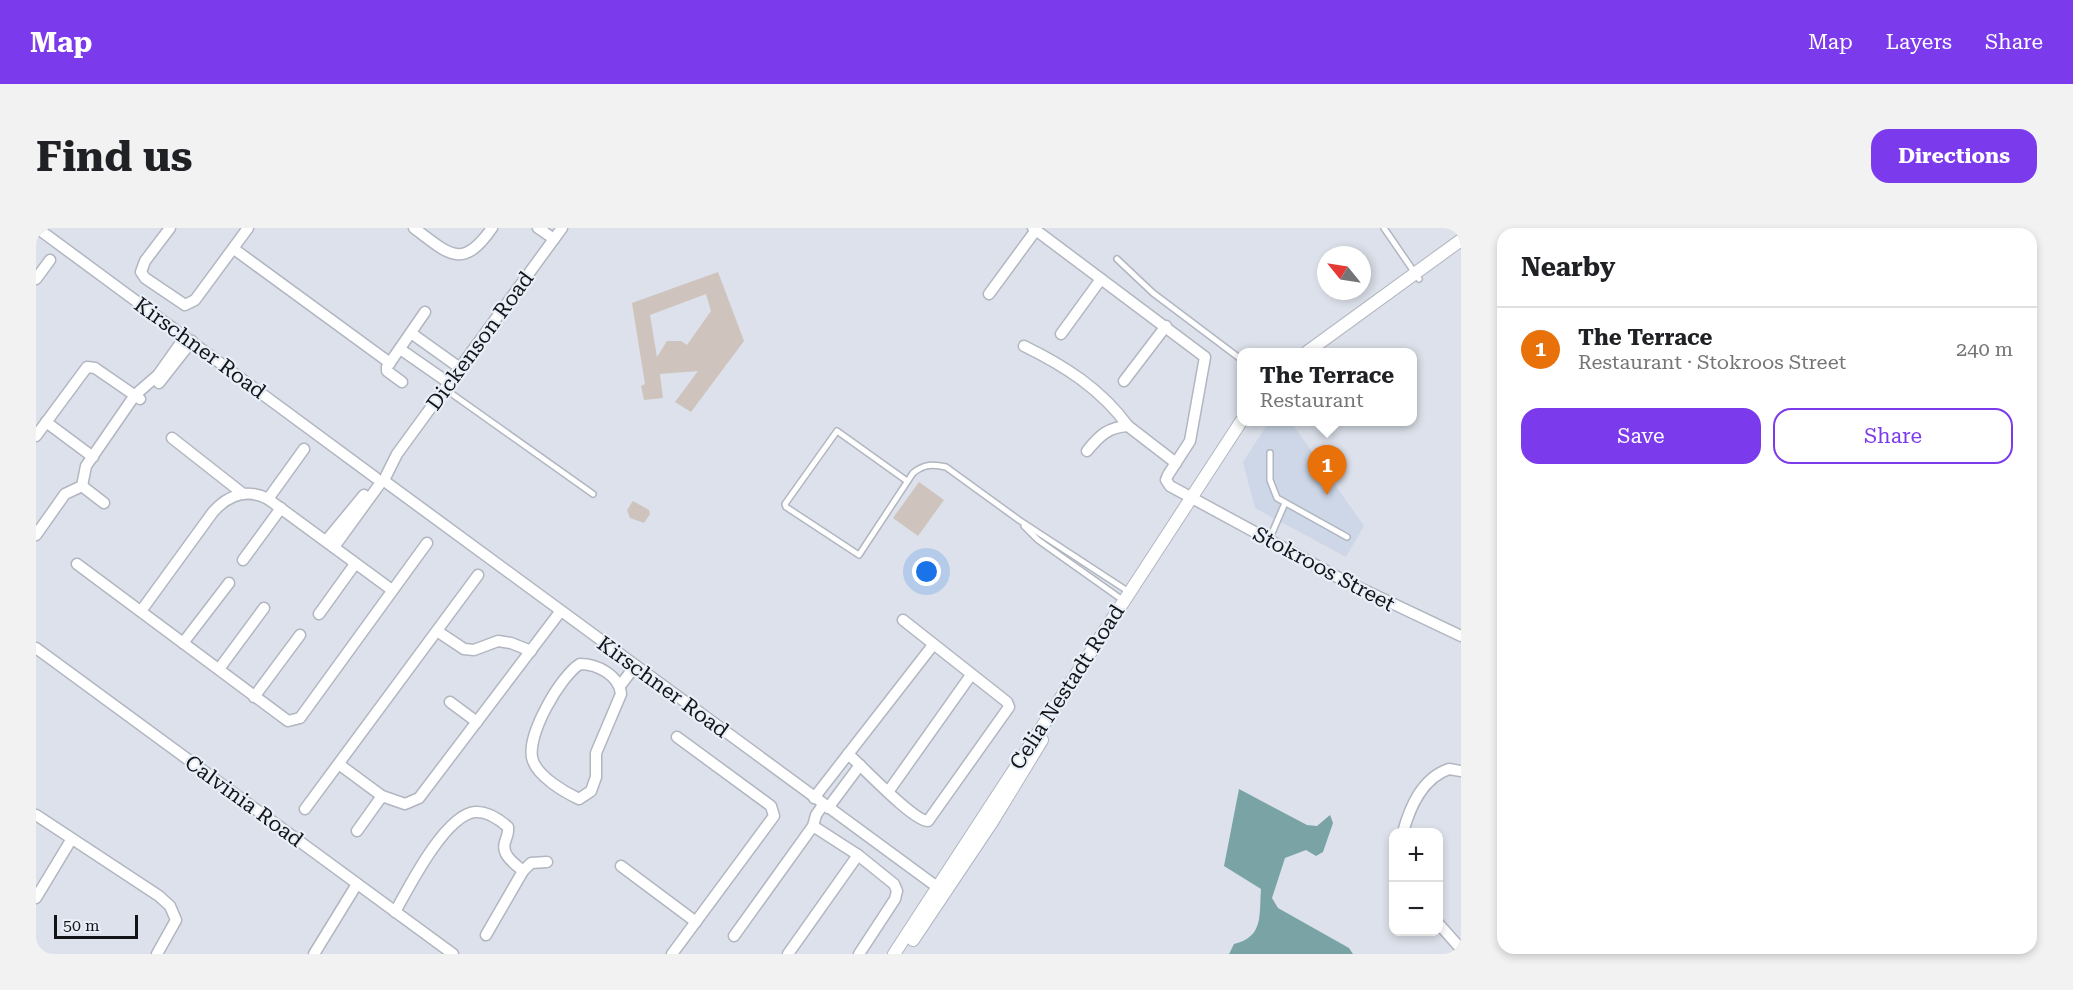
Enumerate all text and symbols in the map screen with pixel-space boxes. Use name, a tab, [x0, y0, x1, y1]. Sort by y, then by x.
text: Map	[30, 26, 92, 59]
text: Map	[1808, 30, 1853, 54]
text: Layers	[1886, 30, 1952, 54]
text: Share	[1985, 30, 2043, 54]
button: Directions	[1871, 129, 2037, 183]
text: Find us	[36, 132, 193, 181]
north arrow	[1317, 246, 1371, 300]
text: Nearby	[1521, 252, 1615, 282]
street label: Dickenson Road	[422, 267, 539, 415]
street label: Kirschner Road	[130, 292, 271, 404]
text: The Terrace	[1578, 325, 1713, 350]
text: 1	[1535, 337, 1546, 361]
text: 240 m	[1956, 337, 2013, 361]
popup	[1237, 348, 1417, 426]
text: Restaurant · Stokroos Street	[1578, 350, 1846, 374]
text: The Terrace	[1260, 363, 1394, 388]
text: Restaurant	[1260, 388, 1364, 412]
button: Save	[1521, 408, 1761, 464]
button: Share	[1773, 408, 2013, 464]
pin: 1	[1308, 446, 1346, 495]
street label: Stokroos Street	[1249, 522, 1399, 616]
your location	[912, 557, 941, 586]
street label: Celia Nestadt Road	[1005, 600, 1130, 774]
street label: Kirschner Road	[593, 631, 734, 743]
street label: Calvinia Road	[180, 750, 308, 852]
map controls	[1389, 828, 1443, 936]
button: +	[1389, 828, 1443, 882]
button: −	[1389, 882, 1443, 936]
scale bar	[54, 912, 138, 940]
text: 50 m	[63, 916, 100, 935]

